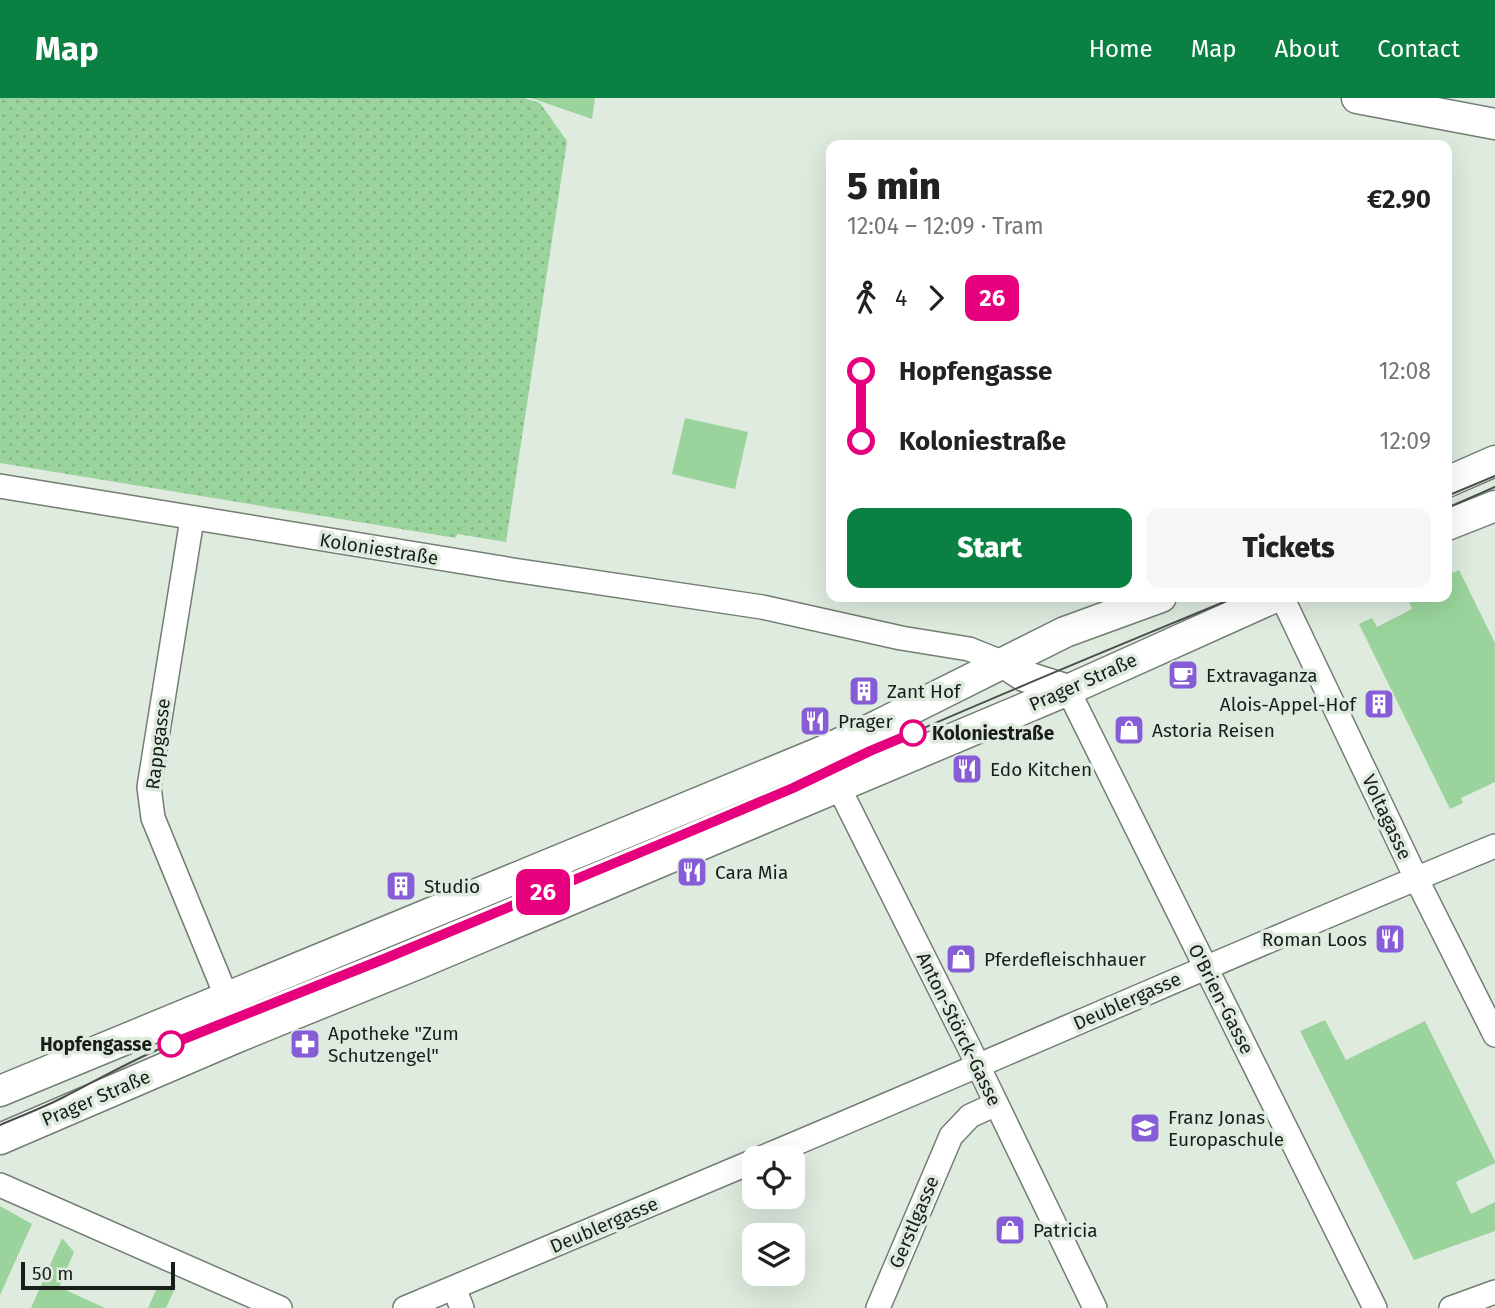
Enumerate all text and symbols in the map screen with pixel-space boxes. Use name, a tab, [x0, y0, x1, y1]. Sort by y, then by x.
text: Map	[35, 29, 99, 69]
text: Home	[1089, 35, 1153, 63]
text: Map	[1191, 35, 1237, 63]
text: About	[1275, 35, 1339, 63]
text: Contact	[1377, 35, 1460, 63]
text: 5 min	[847, 163, 941, 209]
text: €2.90	[1367, 184, 1431, 215]
text: 12:04 – 12:09 · Tram	[847, 212, 1044, 240]
icon: walk	[847, 279, 885, 317]
icon: forward	[917, 279, 955, 317]
text: 4	[895, 284, 907, 312]
text: 26	[979, 284, 1005, 312]
text: Hopfengasse	[899, 356, 1052, 387]
text: 12:08	[1379, 357, 1431, 385]
text: Koloniestraße	[899, 426, 1066, 457]
text: 12:09	[1379, 427, 1431, 455]
button: Start	[847, 508, 1132, 588]
button: Tickets	[1146, 508, 1431, 588]
street label: Koloniestraße	[318, 528, 440, 570]
street label: Prager Straße	[1026, 648, 1140, 716]
cafe icon: Extravaganza	[1166, 658, 1200, 692]
place label: Extravaganza	[1206, 664, 1318, 687]
building icon: Zant Hof	[847, 674, 881, 708]
place label: Zant Hof	[887, 680, 962, 703]
building icon: Alois-Appel-Hof	[1362, 687, 1396, 721]
place label: Alois-Appel-Hof	[1220, 693, 1358, 716]
street label: Rappgasse	[141, 697, 175, 791]
restaurant icon: Prager	[798, 704, 832, 738]
place label: Prager	[838, 710, 893, 733]
shop icon: Astoria Reisen	[1112, 713, 1146, 747]
place label: Astoria Reisen	[1152, 719, 1275, 742]
marker: Koloniestraße	[900, 720, 926, 746]
place label: Koloniestraße	[932, 722, 1054, 745]
restaurant icon: Edo Kitchen	[950, 752, 984, 786]
place label: Edo Kitchen	[990, 758, 1092, 781]
street label: Voltagasse	[1357, 771, 1417, 863]
restaurant icon: Cara Mia	[675, 855, 709, 889]
place label: Cara Mia	[715, 861, 788, 884]
building icon: Studio	[384, 869, 418, 903]
line badge: 26	[512, 869, 574, 915]
place label: Studio	[424, 875, 480, 898]
text: 26	[530, 878, 556, 906]
restaurant icon: Roman Loos	[1373, 922, 1407, 956]
place label: Roman Loos	[1262, 928, 1367, 951]
street label: O'Brien-Gasse	[1183, 940, 1259, 1058]
shop icon: Pferdefleischhauer	[944, 942, 978, 976]
street label: Anton-Störck-Gasse	[912, 948, 1006, 1110]
place label: Pferdefleischhauer	[984, 948, 1147, 971]
street label: Deublergasse	[1070, 967, 1184, 1035]
place label: Apotheke "Zum Schutzengel"	[328, 1022, 459, 1067]
pharmacy icon: Apotheke "Zum Schutzengel"	[288, 1027, 322, 1061]
marker: Hopfengasse	[158, 1031, 184, 1057]
place label: Hopfengasse	[40, 1033, 152, 1056]
street label: Prager Straße	[38, 1065, 154, 1131]
place label: Franz Jonas Europaschule	[1168, 1106, 1284, 1151]
school or university icon: Franz Jonas Europaschule	[1128, 1111, 1162, 1145]
map controls	[742, 1146, 805, 1286]
button: locate	[742, 1146, 805, 1209]
street label: Gerstlgasse	[884, 1172, 944, 1272]
street label: Deublergasse	[546, 1192, 662, 1258]
shop icon: Patricia	[993, 1213, 1027, 1247]
place label: Patricia	[1033, 1219, 1098, 1242]
button: layers	[742, 1223, 805, 1286]
scale bar	[21, 1259, 175, 1291]
text: 50 m	[32, 1262, 73, 1285]

